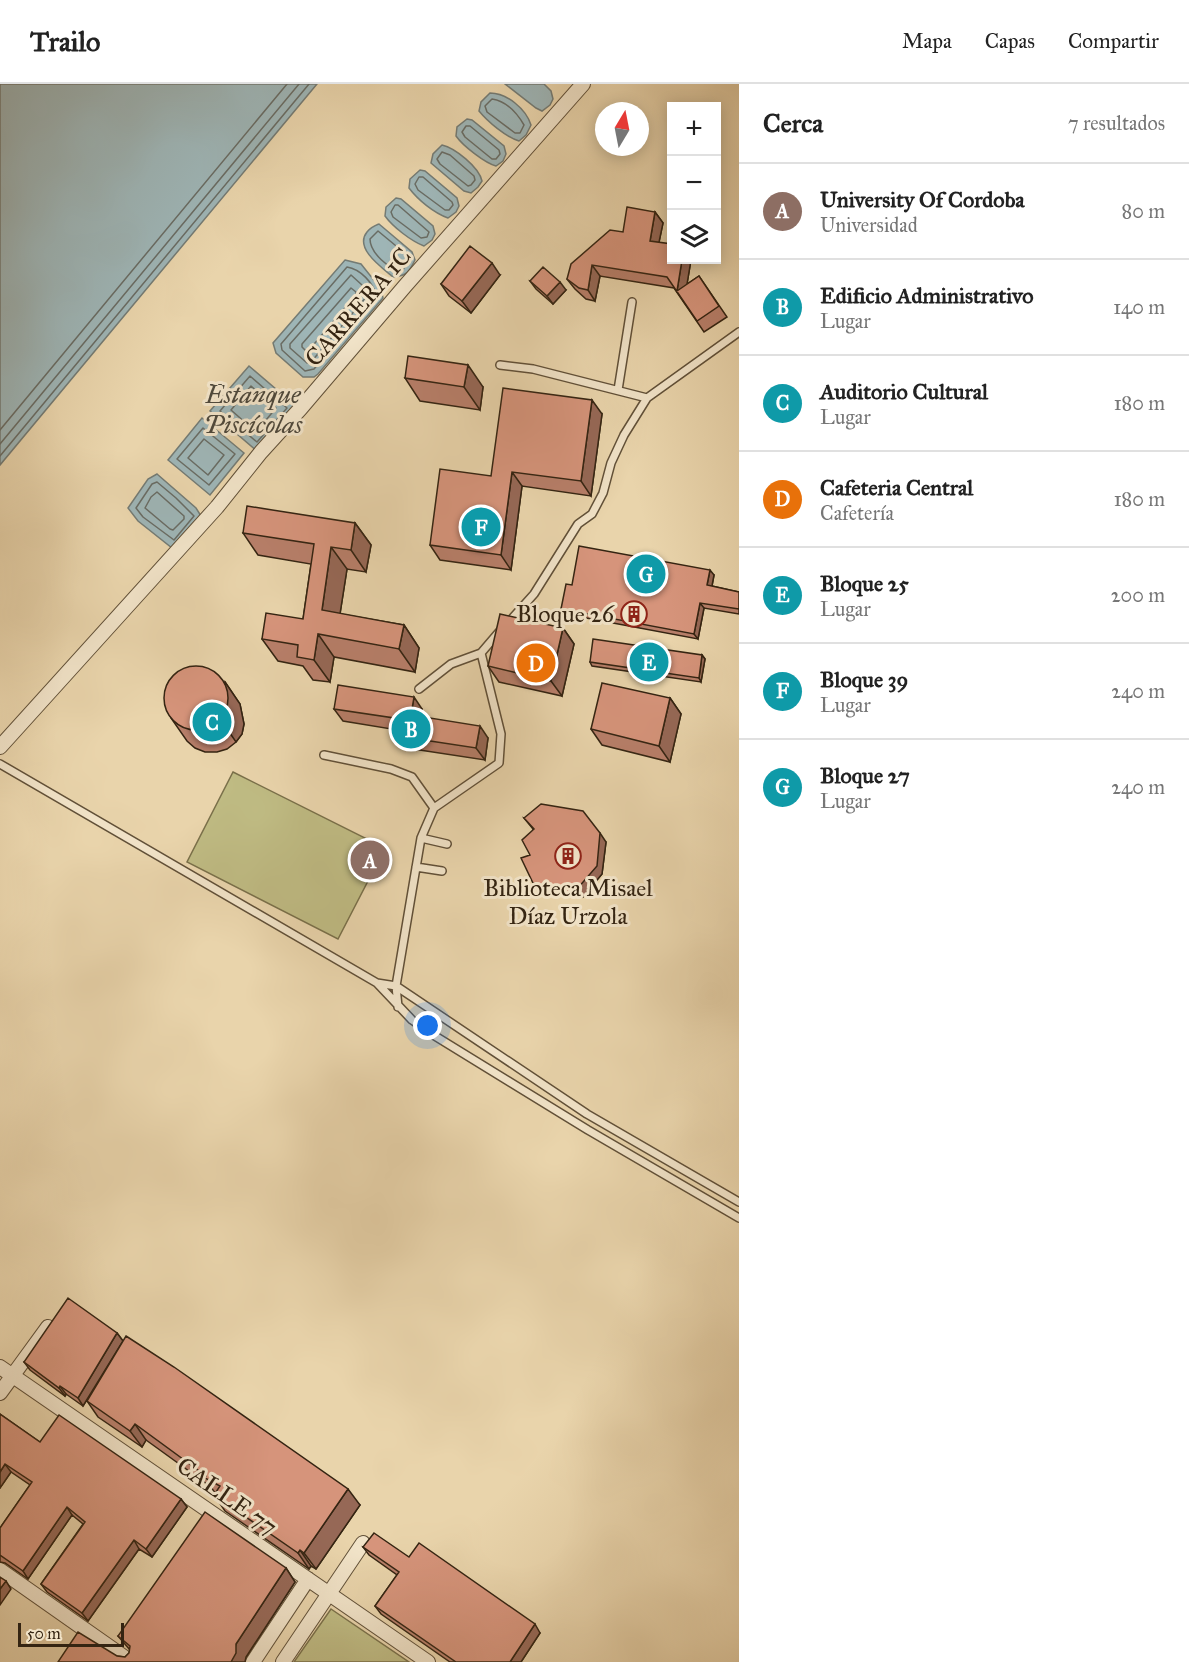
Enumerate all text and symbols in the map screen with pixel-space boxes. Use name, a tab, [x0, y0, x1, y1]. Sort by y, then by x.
text: Trailo	[30, 24, 100, 59]
text: Mapa	[902, 28, 952, 54]
text: Capas	[985, 28, 1035, 54]
text: Compartir	[1068, 28, 1159, 54]
north arrow	[595, 102, 649, 156]
map controls	[667, 102, 721, 264]
button: +	[667, 102, 721, 156]
text: Cerca	[763, 107, 823, 139]
text: 7 resultados	[1068, 111, 1165, 135]
button: −	[667, 156, 721, 210]
text: University Of Cordoba	[820, 186, 1025, 213]
text: A	[776, 199, 789, 223]
text: 80 m	[1122, 199, 1165, 223]
button: layers	[667, 210, 721, 264]
text: Universidad	[820, 213, 918, 237]
street label: CARRERA 1C	[298, 241, 418, 373]
text: Edificio Administrativo	[820, 282, 1034, 309]
text: B	[776, 295, 789, 319]
text: 140 m	[1113, 295, 1165, 319]
text: Lugar	[820, 309, 871, 333]
water label: Estanque Piscícolas	[204, 378, 303, 440]
text: Auditorio Cultural	[820, 378, 988, 405]
text: C	[776, 391, 789, 415]
text: 180 m	[1114, 391, 1165, 415]
text: Lugar	[820, 405, 871, 429]
text: Cafeteria Central	[820, 474, 973, 501]
text: D	[775, 487, 790, 511]
text: 180 m	[1114, 487, 1165, 511]
text: Cafetería	[820, 501, 894, 525]
pin: F	[462, 504, 500, 550]
pin: G	[626, 552, 666, 596]
text: Bloque 25	[820, 570, 909, 597]
text: E	[775, 583, 790, 607]
text: 200 m	[1111, 583, 1165, 607]
text: Lugar	[820, 597, 871, 621]
place label: Bloque 26	[516, 599, 615, 629]
building icon: Bloque 26	[619, 599, 649, 629]
pin: D	[516, 640, 556, 686]
pin: E	[630, 640, 668, 684]
text: Bloque 39	[820, 666, 908, 693]
text: F	[776, 679, 789, 703]
text: 240 m	[1111, 679, 1165, 703]
text: Lugar	[820, 693, 871, 717]
pin: C	[192, 700, 232, 744]
pin: B	[392, 706, 430, 752]
text: Bloque 27	[820, 762, 910, 789]
text: G	[775, 775, 790, 799]
text: 240 m	[1111, 775, 1165, 799]
text: Lugar	[820, 789, 871, 813]
pin: A	[350, 838, 389, 882]
building icon: Biblioteca Misael Díaz Urzola	[553, 841, 583, 871]
place label: Biblioteca Misael Díaz Urzola	[483, 873, 653, 931]
your location	[413, 1011, 442, 1040]
street label: CALLE 77	[171, 1450, 283, 1542]
scale bar	[18, 1620, 124, 1648]
text: 50 m	[27, 1624, 61, 1643]

